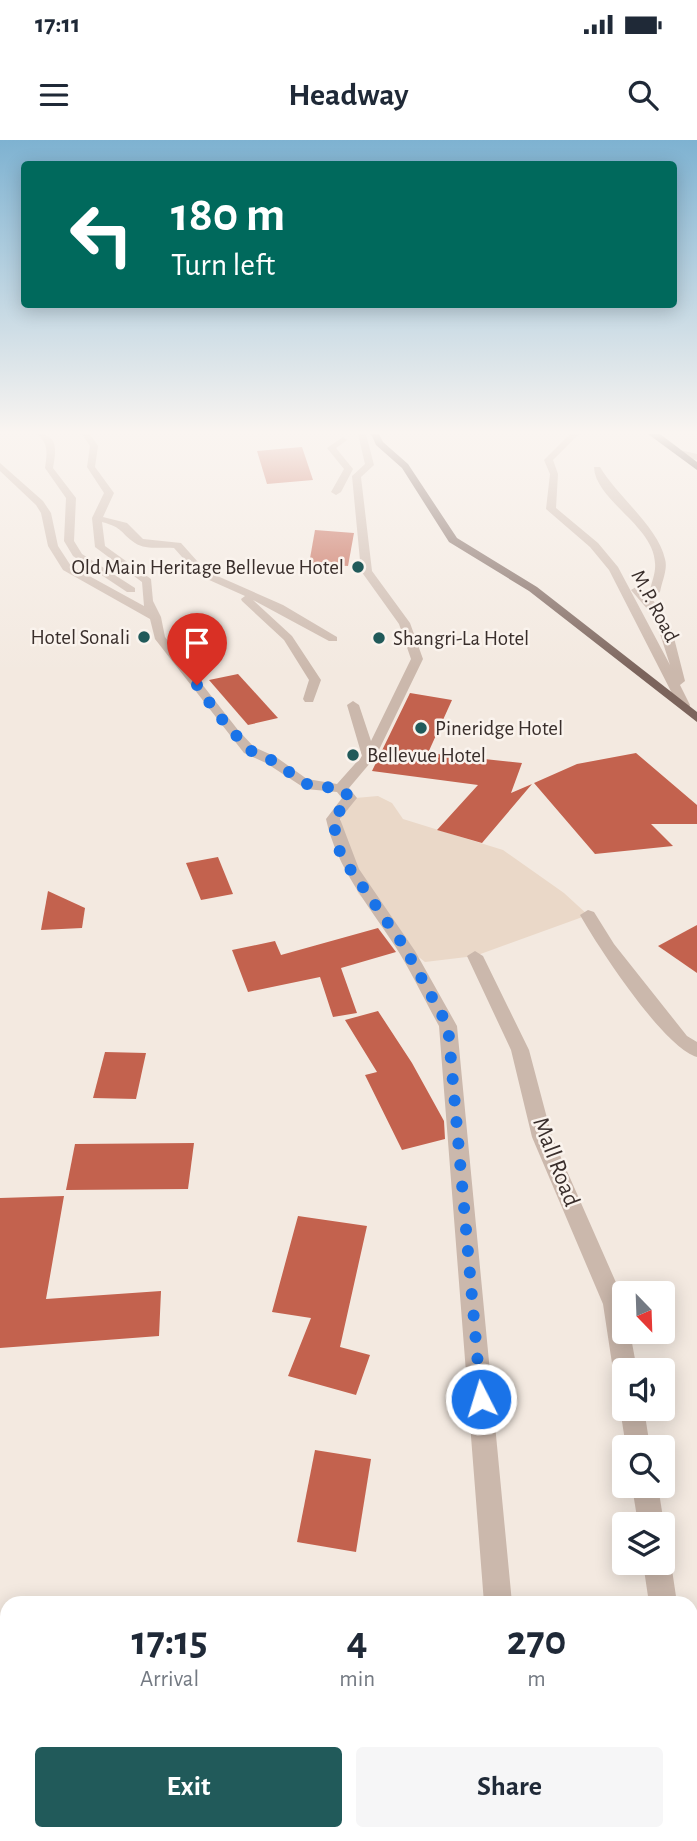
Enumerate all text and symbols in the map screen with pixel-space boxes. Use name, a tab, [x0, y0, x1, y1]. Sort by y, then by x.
text: 17:11	[35, 11, 80, 37]
icon: menu	[35, 76, 73, 114]
icon: search	[624, 76, 662, 114]
text: Headway	[288, 79, 409, 111]
icon: left	[56, 189, 147, 280]
text: 180 m	[171, 191, 285, 240]
text: Turn left	[171, 249, 275, 281]
place label: Old Main Heritage Bellevue Hotel	[71, 557, 344, 578]
marker: Old Main Heritage Bellevue Hotel	[350, 559, 366, 575]
street label: M.P. Road	[627, 566, 683, 646]
pin	[167, 613, 227, 685]
icon: arrive	[178, 624, 216, 662]
place label: Hotel Sonali	[31, 627, 130, 648]
place label: Shangri-La Hotel	[393, 628, 529, 649]
marker: Hotel Sonali	[136, 629, 152, 645]
marker: Shangri-La Hotel	[371, 630, 387, 646]
place label: Pineridge Hotel	[435, 718, 563, 739]
marker: Pineridge Hotel	[413, 720, 429, 736]
place label: Bellevue Hotel	[367, 745, 486, 766]
marker: Bellevue Hotel	[345, 747, 361, 763]
street label: Mall Road	[528, 1114, 584, 1210]
north arrow	[612, 1281, 676, 1344]
map controls	[612, 1281, 675, 1575]
button: sound	[612, 1358, 675, 1421]
position arrow	[444, 1362, 518, 1436]
button: search	[612, 1435, 675, 1498]
button: layers	[612, 1512, 675, 1575]
text: 17:15	[132, 1620, 208, 1662]
text: 4	[347, 1620, 368, 1662]
text: 270	[507, 1620, 566, 1662]
text: Arrival	[140, 1668, 199, 1691]
text: min	[339, 1668, 375, 1691]
text: m	[527, 1668, 546, 1691]
button: Exit	[35, 1747, 342, 1827]
button: Share	[356, 1747, 663, 1827]

